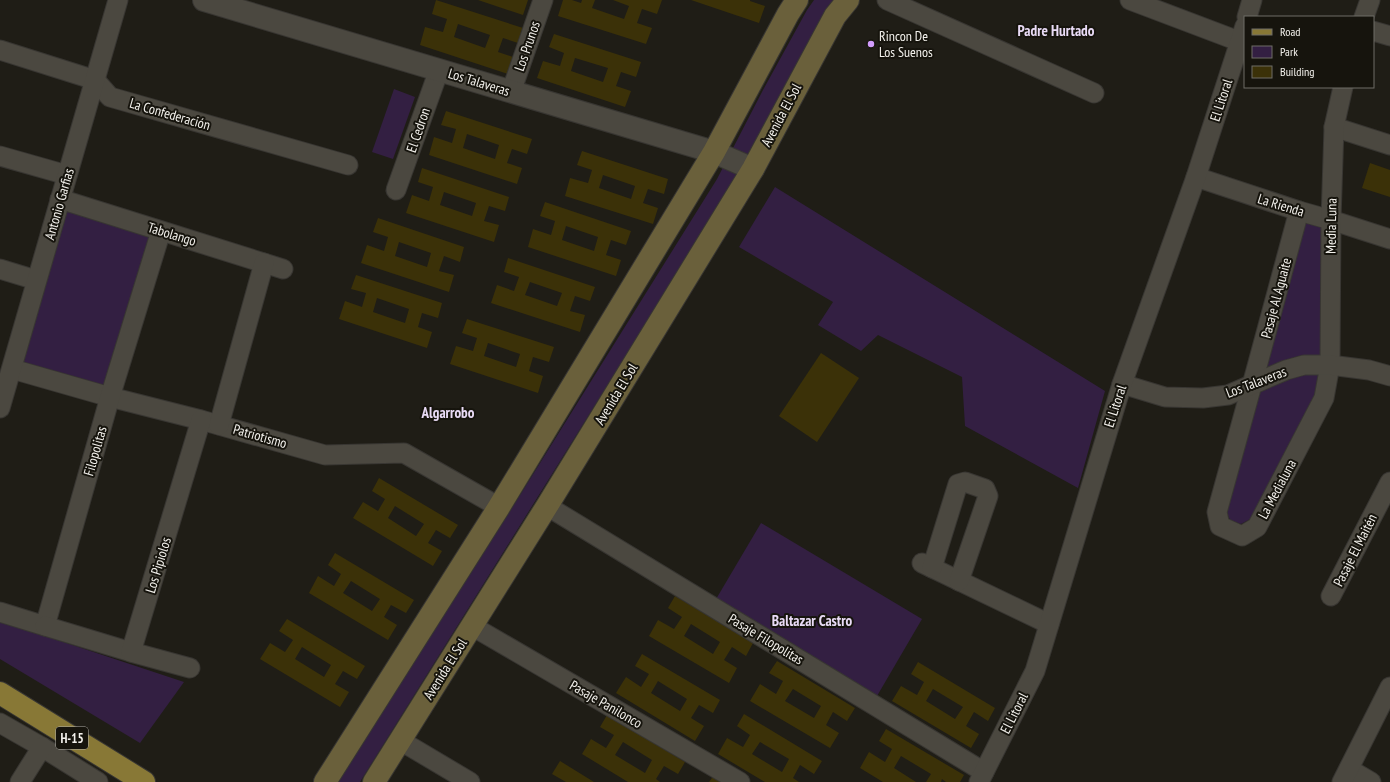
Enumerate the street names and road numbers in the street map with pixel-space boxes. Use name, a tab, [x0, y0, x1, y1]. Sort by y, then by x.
street label: Los Prunos	[510, 18, 544, 73]
street label: Los Talaveras	[446, 64, 512, 100]
street label: El Litoral	[1206, 76, 1237, 124]
street label: Avenida El Sol	[757, 80, 805, 150]
street label: La Confederación	[128, 94, 212, 134]
street label: El Cedron	[402, 105, 434, 155]
street label: Antonio Garfias	[40, 166, 78, 242]
street label: La Rienda	[1256, 189, 1306, 221]
street label: Media Luna	[1322, 198, 1340, 254]
street label: Tabolango	[146, 218, 198, 250]
street label: Pasaje Al Aguaite	[1257, 256, 1295, 340]
street label: Avenida El Sol	[591, 359, 642, 428]
street label: Los Talaveras	[1223, 362, 1289, 402]
street label: El Litoral	[1100, 382, 1131, 430]
street label: Patriotismo	[231, 420, 289, 452]
street label: Filopolitas	[79, 424, 111, 478]
street label: La Medialuna	[1254, 456, 1300, 522]
street label: Pasaje El Maitén	[1329, 511, 1381, 589]
street label: Los Pipiolos	[141, 535, 175, 595]
street label: Pasaje Filopolitas	[725, 610, 807, 669]
street label: Avenida El Sol	[419, 634, 471, 703]
street label: Pasaje Panilonco	[567, 676, 645, 732]
street label: El Litoral	[996, 689, 1032, 737]
road number: H-15	[56, 727, 88, 749]

